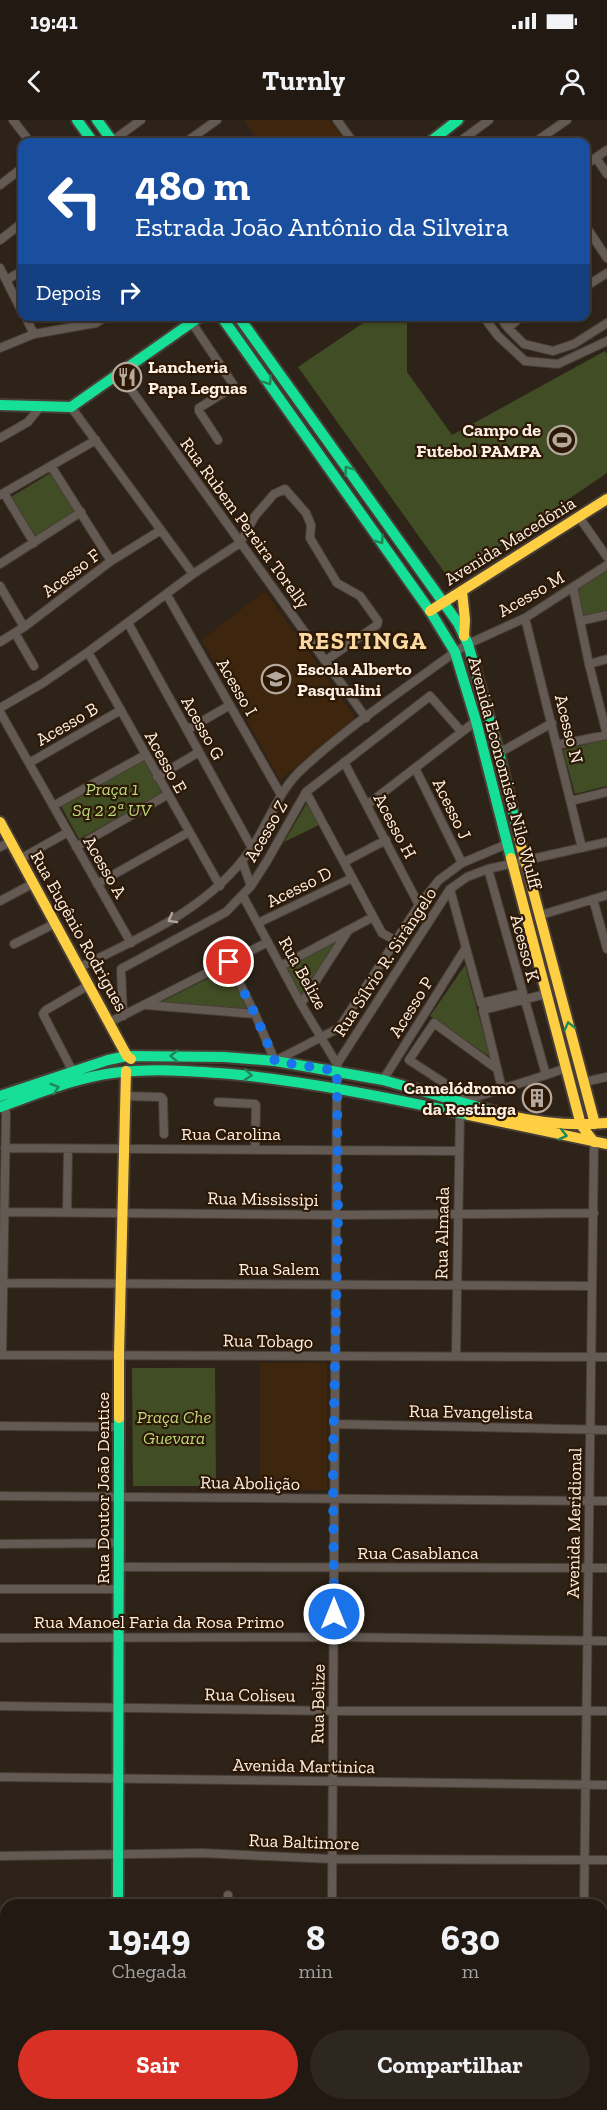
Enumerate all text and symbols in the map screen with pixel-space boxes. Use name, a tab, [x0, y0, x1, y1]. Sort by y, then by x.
text: 19:41	[30, 8, 78, 35]
icon: back	[18, 65, 51, 98]
text: Turnly	[262, 65, 345, 97]
icon: person	[556, 65, 589, 98]
text: 480 m	[135, 160, 250, 211]
icon: left	[36, 162, 114, 240]
text: Estrada João Antônio da Silveira	[135, 211, 509, 243]
icon: right	[113, 276, 146, 309]
text: Depois	[36, 279, 101, 306]
place label: Lancheria Papa Leguas	[148, 356, 247, 399]
restaurant icon: Lancheria Papa Leguas	[111, 361, 143, 393]
one-way arrow	[260, 375, 271, 386]
place label: Campo de Futebol PAMPA	[416, 419, 542, 462]
sports icon: Campo de Futebol PAMPA	[546, 424, 578, 456]
street label: Rua Rubem Pereira Torelly	[176, 433, 315, 614]
one-way arrow	[344, 465, 355, 476]
street label: Avenida Macedônia	[440, 492, 580, 590]
one-way arrow	[373, 534, 384, 545]
street label: Acesso F	[37, 544, 105, 602]
street label: Acesso M	[494, 566, 568, 622]
district label: RESTINGA	[298, 626, 428, 655]
street label: Acesso I	[212, 654, 262, 720]
street label: Avenida Economista Nilo Wulff	[463, 654, 547, 893]
place label: Escola Alberto Pasqualini	[297, 658, 412, 701]
school or university icon: Escola Alberto Pasqualini	[260, 663, 292, 695]
street label: Acesso G	[176, 692, 230, 764]
street label: Acesso N	[550, 692, 588, 766]
street label: Acesso B	[32, 697, 102, 751]
street label: Acesso E	[140, 727, 192, 797]
street label: Acesso J	[428, 775, 476, 843]
park label: Praça 1 Sq 2 2ª UV	[72, 778, 153, 821]
street label: Acesso H	[369, 790, 421, 862]
street label: Acesso Z	[240, 796, 292, 866]
street label: Acesso A	[78, 832, 132, 902]
street label: Rua Eugênio Rodrigues	[26, 847, 132, 1015]
street label: Acesso D	[263, 862, 335, 912]
street label: Rua Sílvio R. Sirângelo	[329, 883, 441, 1041]
one-way arrow	[168, 912, 178, 924]
street label: Acesso K	[505, 912, 545, 985]
street label: Rua Belize	[274, 933, 332, 1013]
pin	[203, 936, 254, 987]
icon: arrive	[212, 945, 245, 978]
street label: Acesso P	[384, 973, 438, 1041]
one-way arrow	[564, 1021, 577, 1031]
one-way arrow	[170, 1050, 179, 1062]
one-way arrow	[243, 1068, 252, 1081]
place label: Camelódromo da Restinga	[404, 1077, 517, 1120]
building icon: Camelódromo da Restinga	[521, 1082, 553, 1114]
one-way arrow	[49, 1083, 60, 1095]
street label: Rua Carolina	[181, 1123, 281, 1145]
one-way arrow	[558, 1128, 568, 1141]
street label: Rua Almada	[430, 1186, 454, 1280]
street label: Rua Mississipi	[207, 1187, 319, 1211]
street label: Rua Salem	[238, 1258, 320, 1280]
street label: Rua Tobago	[223, 1329, 313, 1353]
street label: Rua Doutor João Dentice	[92, 1392, 114, 1584]
street label: Rua Evangelista	[409, 1400, 534, 1424]
park label: Praça Che Guevara	[137, 1406, 211, 1449]
street label: Avenida Meridional	[562, 1447, 586, 1599]
street label: Rua Abolição	[200, 1471, 300, 1495]
street label: Rua Casablanca	[357, 1542, 479, 1564]
position arrow	[302, 1582, 366, 1646]
street label: Rua Manoel Faria da Rosa Primo	[34, 1611, 284, 1633]
street label: Rua Belize	[306, 1664, 330, 1744]
street label: Rua Coliseu	[204, 1683, 296, 1707]
street label: Avenida Martinica	[233, 1754, 376, 1778]
street label: Rua Baltimore	[248, 1829, 360, 1855]
text: 19:49	[108, 1916, 190, 1959]
text: 8	[306, 1916, 325, 1959]
text: 630	[441, 1916, 500, 1959]
text: Chegada	[112, 1959, 187, 1983]
text: min	[298, 1959, 333, 1983]
text: m	[462, 1959, 479, 1983]
button: Sair	[18, 2030, 298, 2099]
button: Compartilhar	[310, 2030, 590, 2099]

